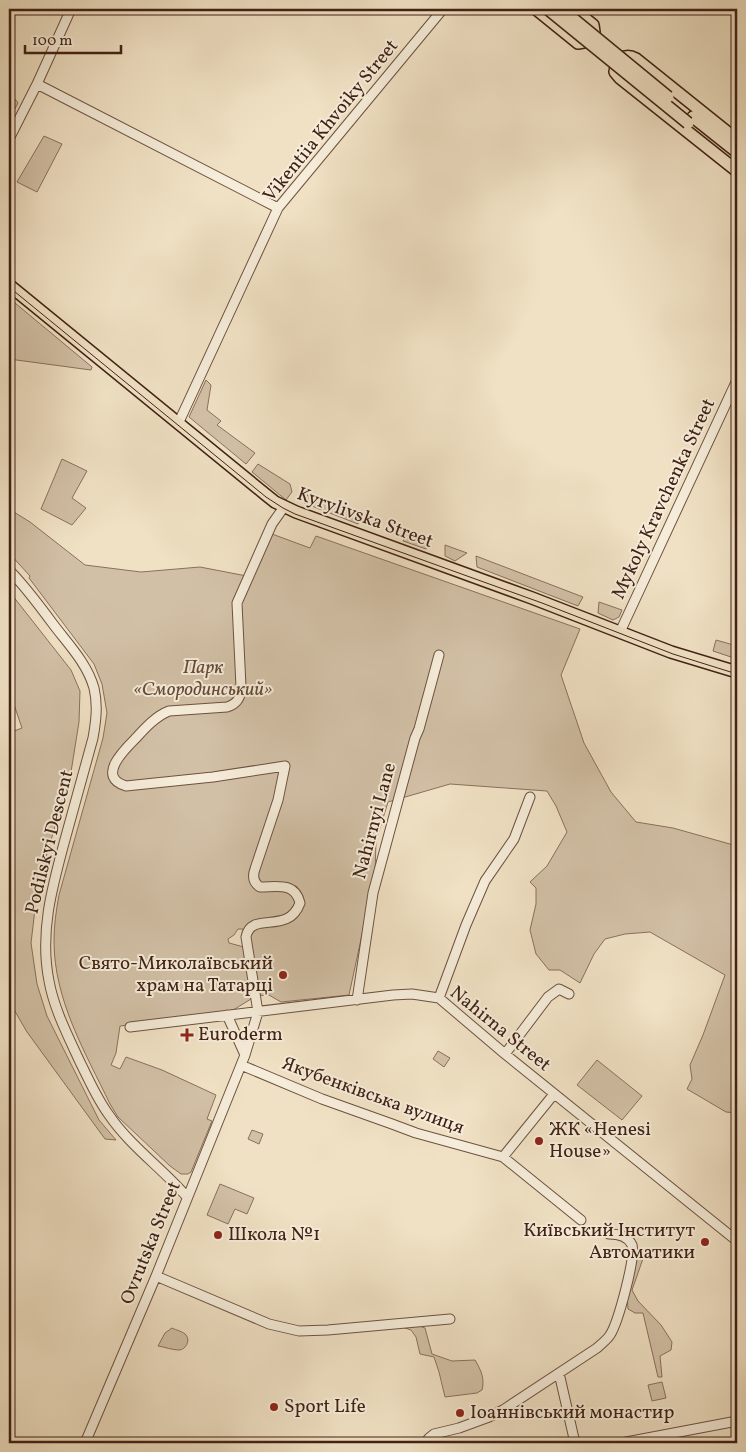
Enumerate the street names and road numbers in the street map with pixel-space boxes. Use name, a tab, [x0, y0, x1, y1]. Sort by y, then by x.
street label: Vikentiia Khvoiky Street	[257, 34, 405, 208]
street label: Mykoly Kravchenka Street	[606, 394, 722, 604]
street label: Kyrylivska Street	[293, 481, 437, 555]
street label: Nahirnyi Lane	[347, 760, 403, 882]
street label: Podilskyi Descent	[20, 767, 81, 917]
street label: Nahirna Street	[444, 980, 556, 1078]
street label: Якубенківська вулиця	[278, 1051, 468, 1141]
street label: Ovrutska Street	[114, 1177, 188, 1309]

